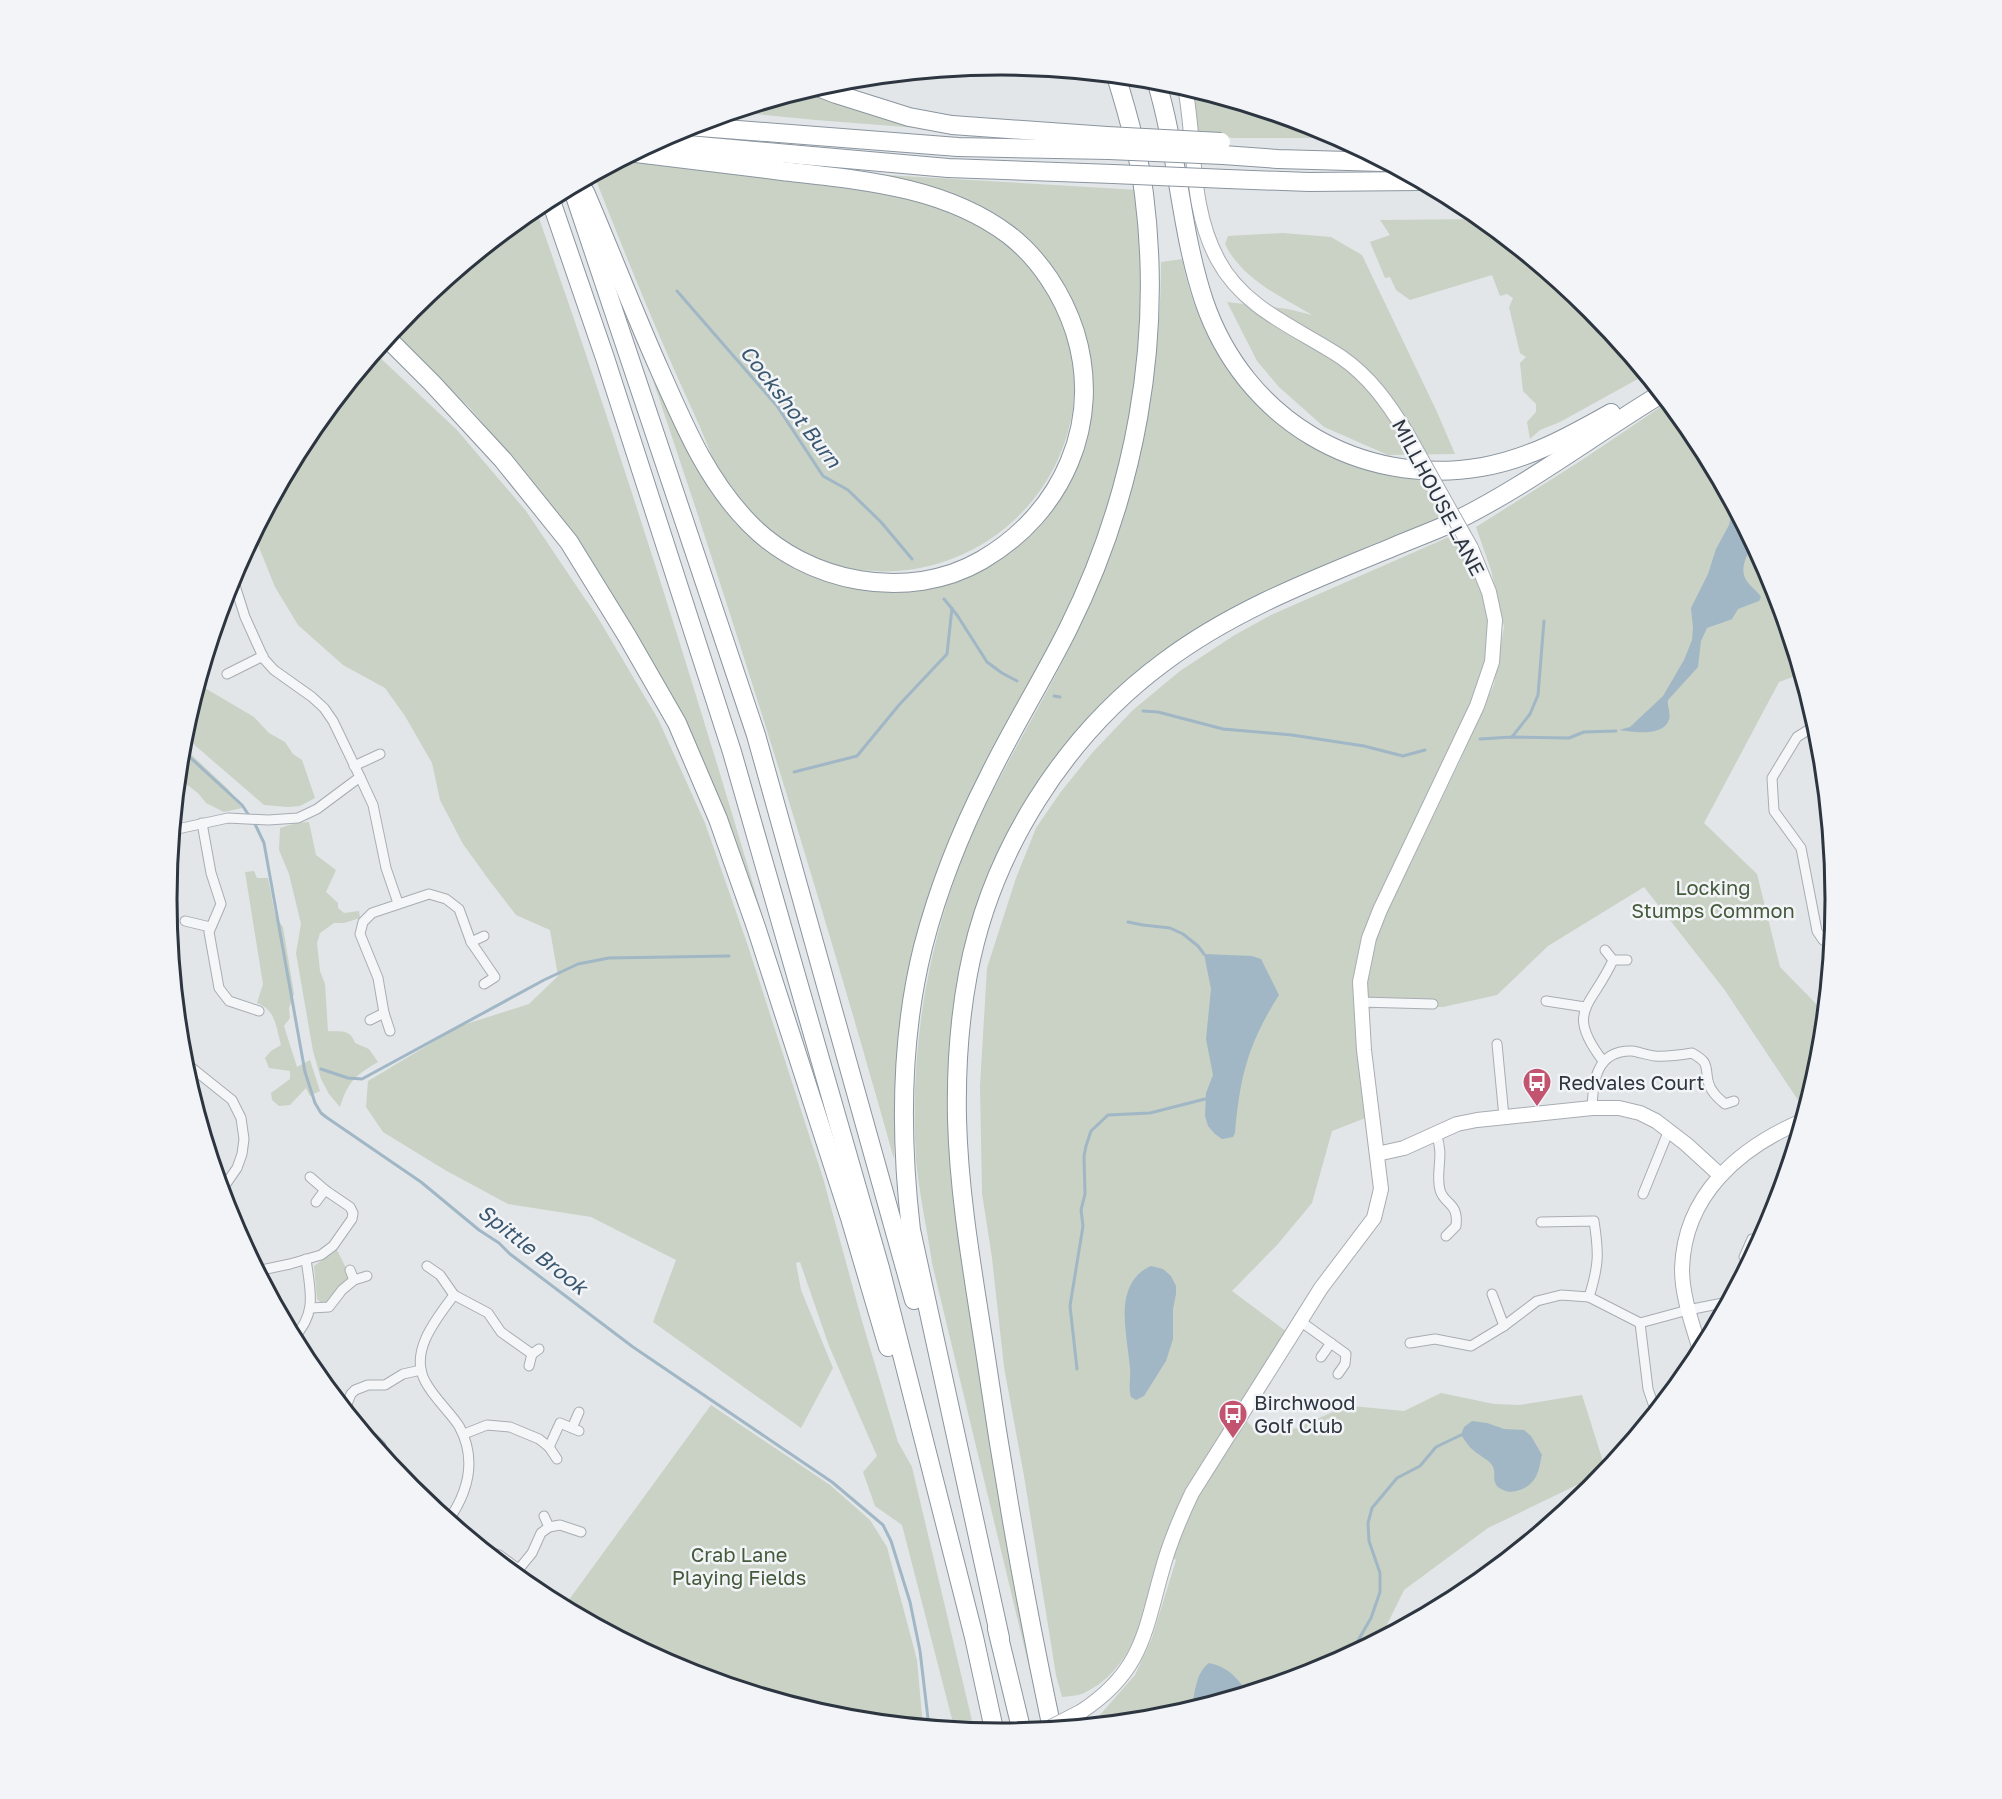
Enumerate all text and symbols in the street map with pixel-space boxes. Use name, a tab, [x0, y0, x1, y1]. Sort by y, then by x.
water label: Cockshot Burn	[735, 340, 848, 473]
street label: MILLHOUSE LANE	[1388, 415, 1490, 579]
park label: Locking Stumps Common	[1631, 875, 1795, 922]
bus stop icon: Redvales Court	[1521, 1066, 1553, 1108]
place label: Redvales Court	[1558, 1070, 1705, 1094]
water label: Spittle Brook	[473, 1198, 595, 1301]
place label: Birchwood Golf Club	[1254, 1390, 1356, 1437]
bus stop icon: Birchwood Golf Club	[1217, 1398, 1249, 1440]
park label: Crab Lane Playing Fields	[672, 1542, 806, 1589]

